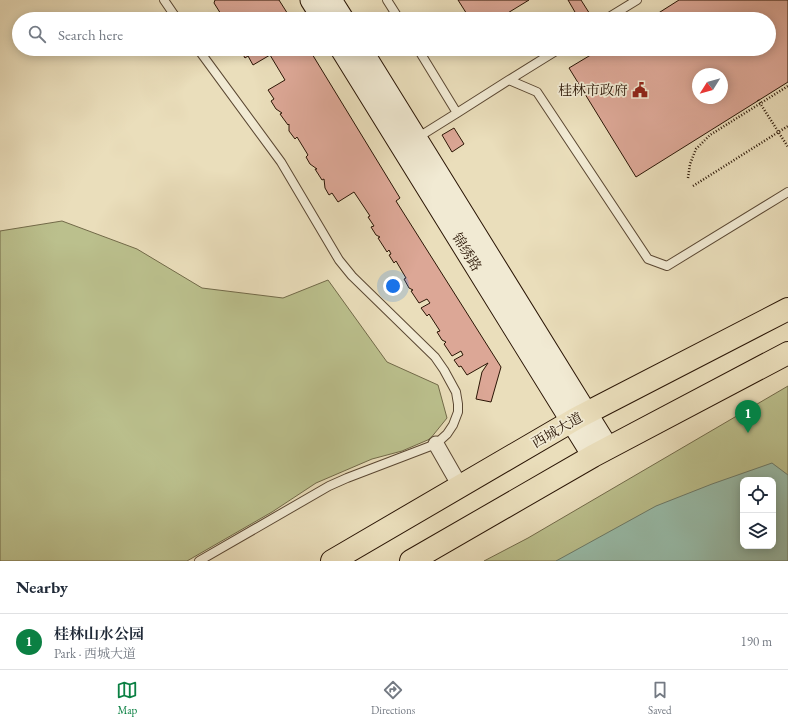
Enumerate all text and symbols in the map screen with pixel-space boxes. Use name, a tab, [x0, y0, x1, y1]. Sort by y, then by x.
search box	[12, 12, 776, 56]
icon: search	[26, 23, 48, 45]
text: Search here	[58, 25, 123, 44]
north arrow	[692, 68, 728, 104]
place label: 桂林市政府	[558, 81, 628, 99]
public building icon: 桂林市政府	[631, 81, 649, 99]
street label: 锦绣路	[448, 229, 486, 275]
your location	[383, 276, 403, 296]
pin: 1	[735, 400, 761, 433]
street label: 西城大道	[528, 408, 586, 452]
map controls	[740, 477, 776, 549]
button: locate	[740, 477, 776, 513]
button: layers	[740, 513, 776, 549]
text: Nearby	[16, 576, 68, 598]
text: 桂林山水公园	[54, 624, 144, 643]
text: 1	[26, 633, 32, 650]
text: 190 m	[741, 633, 772, 650]
text: Park · 西城大道	[54, 645, 136, 662]
tab: Map	[116, 679, 138, 717]
tab: Directions	[371, 679, 415, 717]
tab: Saved	[648, 679, 672, 717]

